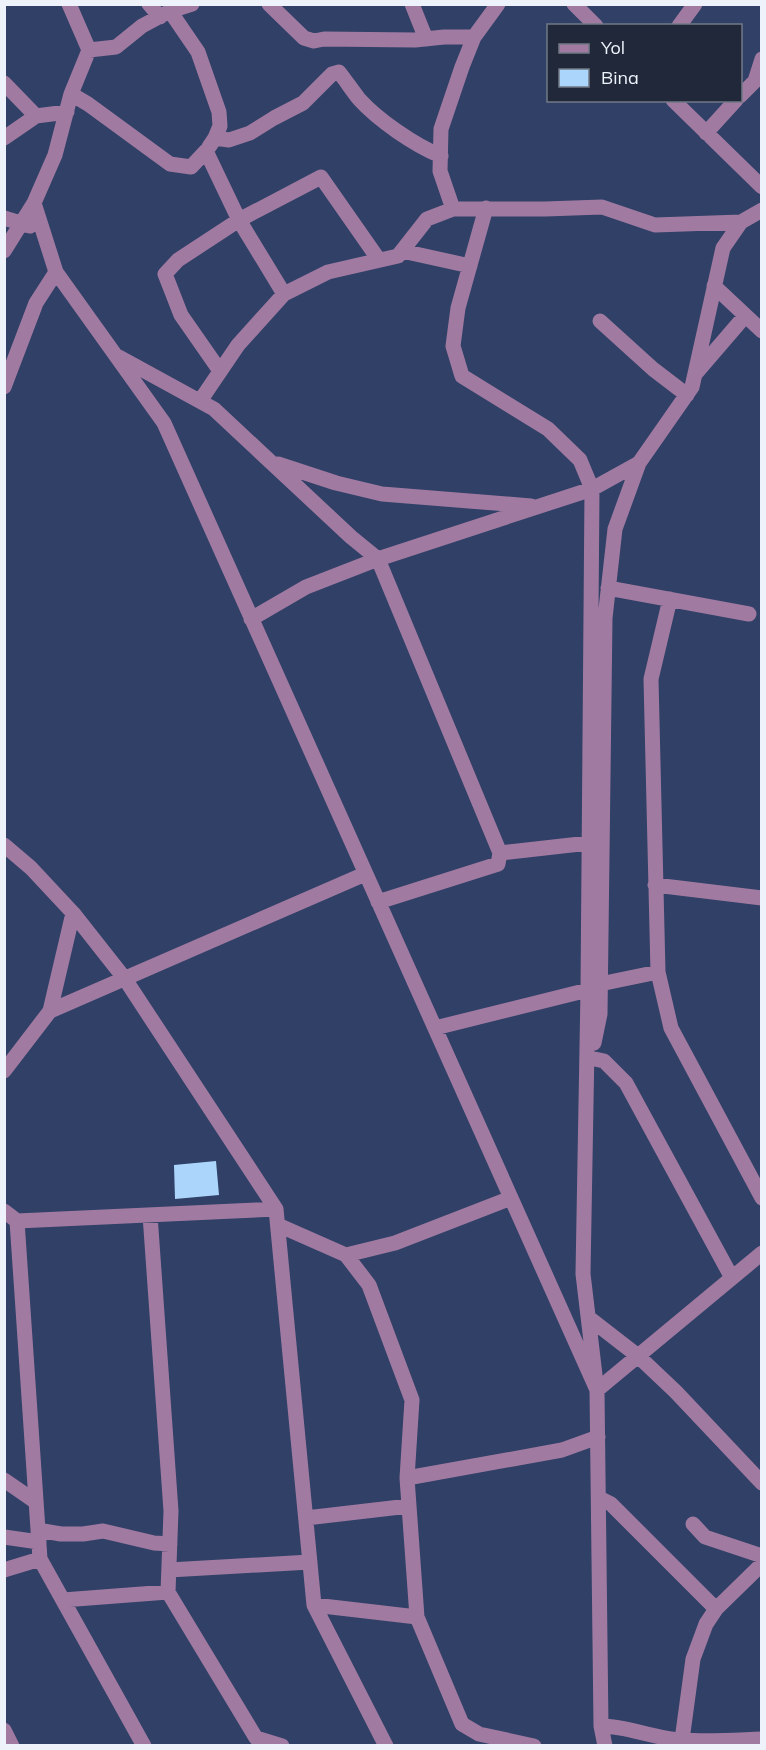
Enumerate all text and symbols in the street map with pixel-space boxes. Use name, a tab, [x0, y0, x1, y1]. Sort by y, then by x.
legend	[547, 24, 742, 102]
text: Yol	[600, 36, 625, 59]
text: Bina	[601, 66, 639, 89]

